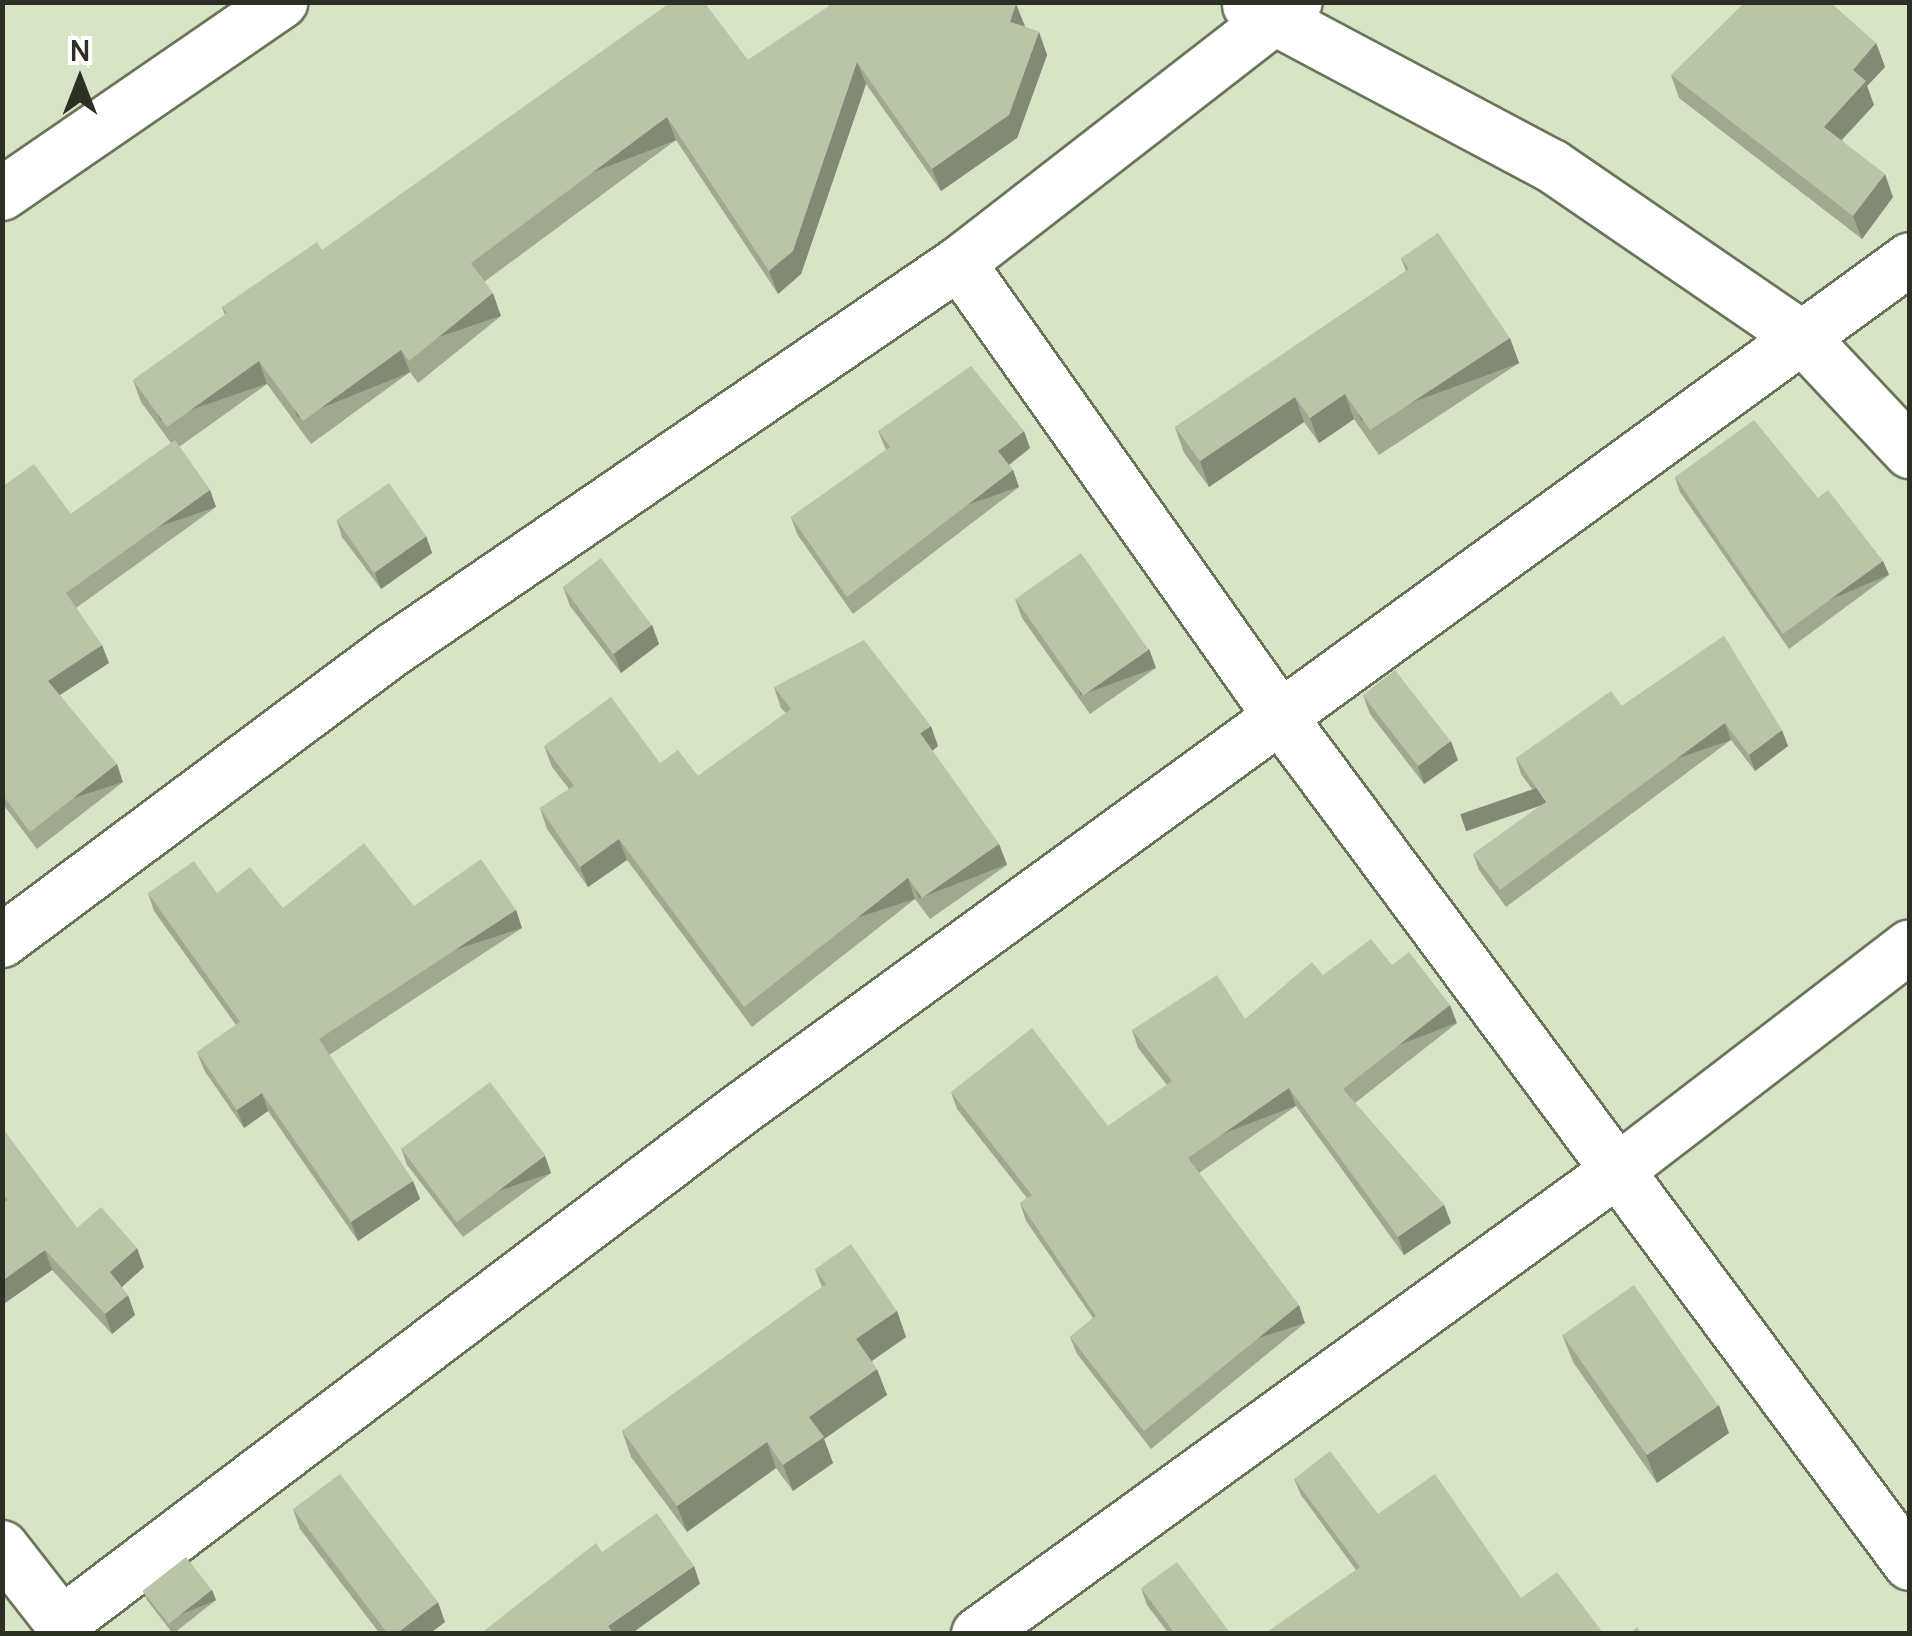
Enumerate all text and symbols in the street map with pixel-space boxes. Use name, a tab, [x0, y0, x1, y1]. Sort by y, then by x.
north arrow	[30, 30, 130, 130]
text: N	[70, 31, 90, 69]

